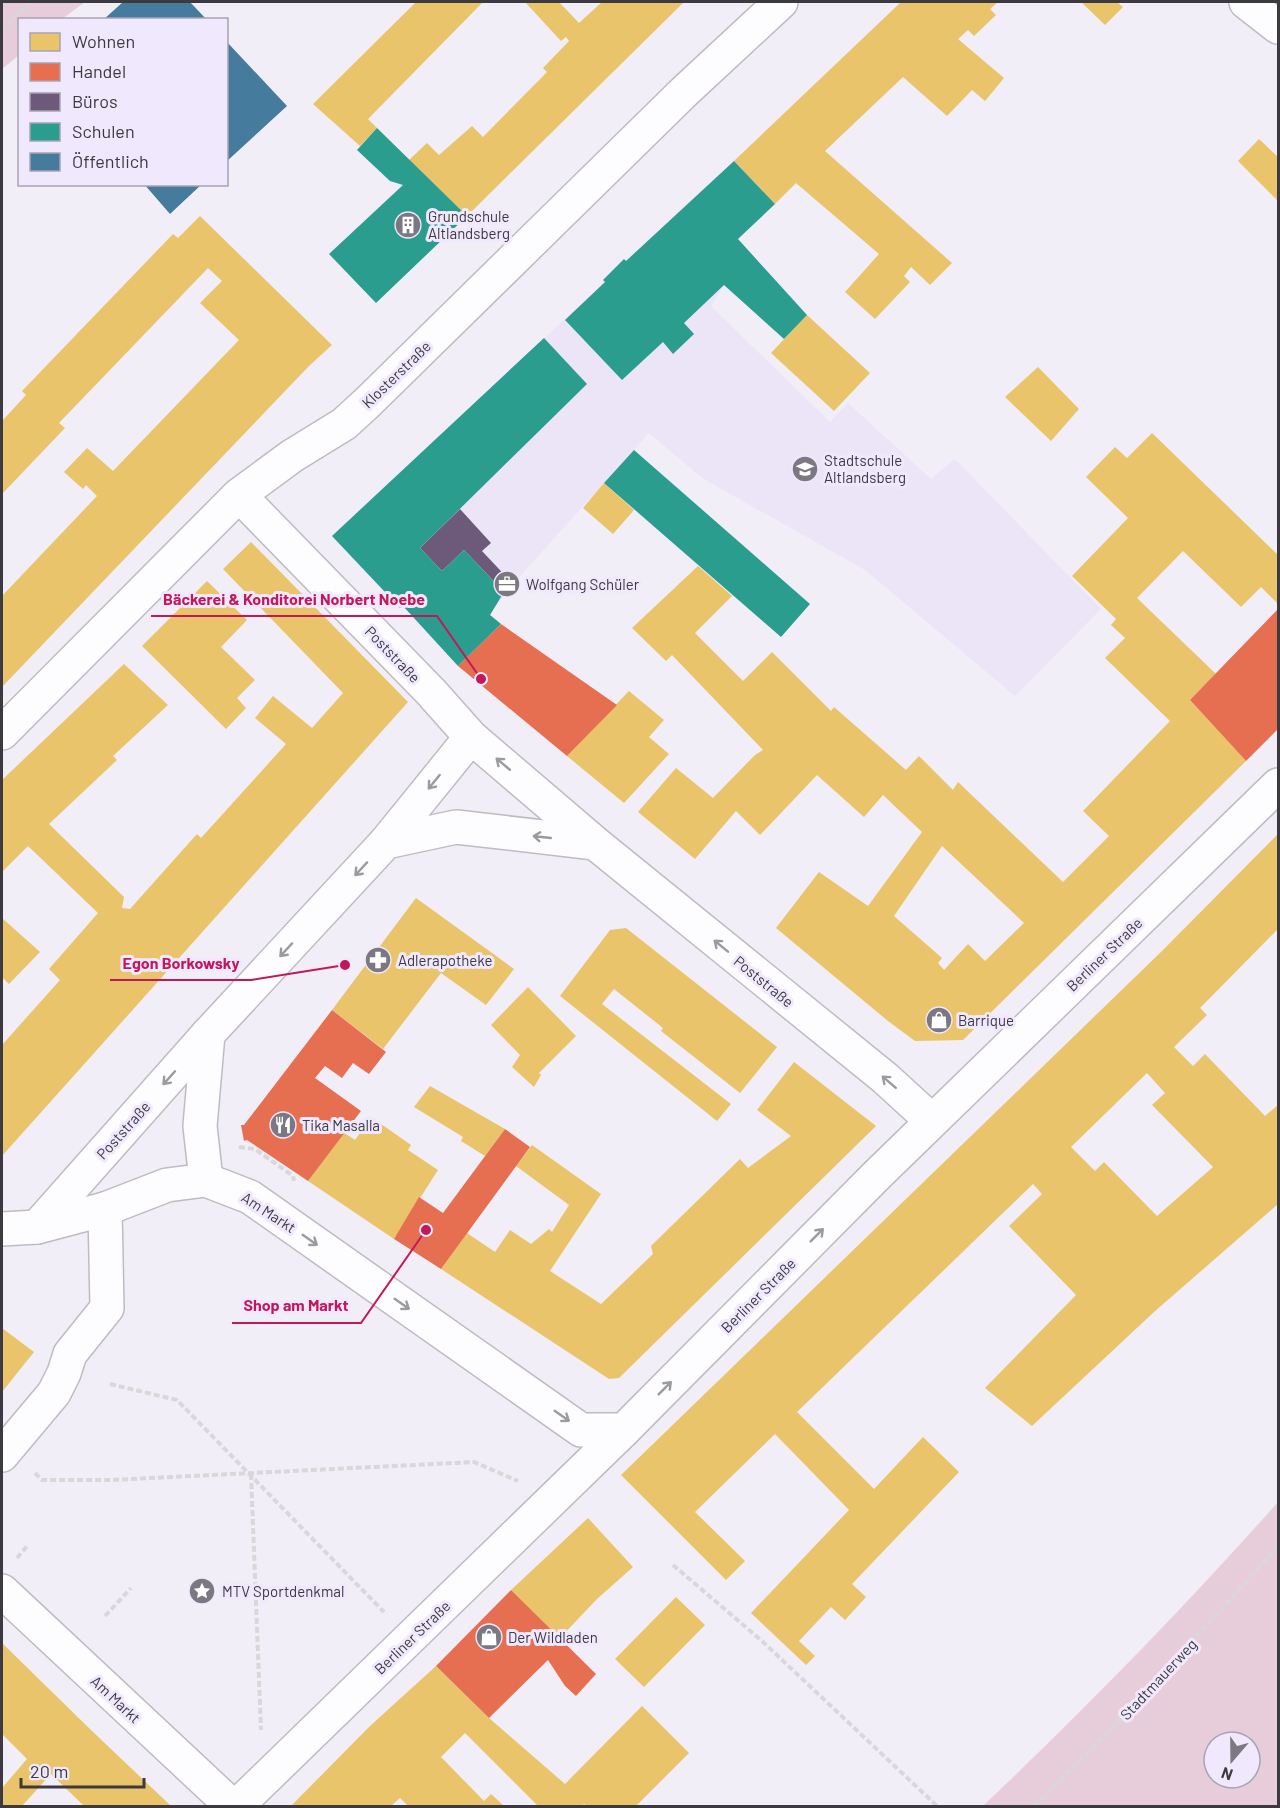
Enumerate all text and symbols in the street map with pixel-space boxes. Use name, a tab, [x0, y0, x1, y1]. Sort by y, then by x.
legend	[18, 18, 228, 186]
text: Wohnen	[72, 30, 135, 52]
text: Handel	[72, 60, 126, 82]
text: Büros	[72, 90, 118, 112]
text: Schulen	[72, 120, 135, 142]
text: Öffentlich	[72, 150, 149, 172]
place label: Grundschule Altlandsberg	[428, 207, 510, 242]
building icon: Grundschule Altlandsberg	[393, 210, 423, 240]
street label: Klosterstraße	[358, 337, 434, 411]
place label: Stadtschule Altlandsberg	[824, 451, 906, 486]
school or university icon: Stadtschule Altlandsberg	[790, 454, 820, 484]
office icon: Wolfgang Schüler	[492, 569, 522, 599]
place label: Wolfgang Schüler	[526, 575, 640, 593]
callout: Bäckerei & Konditorei Norbert Noebe	[151, 582, 437, 616]
text: Bäckerei & Konditorei Norbert Noebe	[163, 589, 425, 608]
street label: Poststraße	[362, 622, 424, 686]
one-way arrow	[496, 757, 511, 771]
one-way arrow	[428, 774, 441, 790]
one-way arrow	[533, 831, 552, 842]
one-way arrow	[354, 861, 368, 876]
street label: Berliner Straße	[1062, 913, 1146, 995]
one-way arrow	[713, 939, 729, 952]
one-way arrow	[279, 942, 293, 957]
pharmacy icon: Adlerapotheke	[363, 945, 393, 975]
callout: Egon Borkowsky	[110, 946, 251, 980]
place label: Adlerapotheke	[398, 951, 493, 969]
street label: Poststraße	[731, 951, 797, 1011]
text: Egon Borkowsky	[123, 953, 239, 972]
shop icon: Barrique	[924, 1005, 954, 1035]
place label: Barrique	[958, 1011, 1014, 1029]
one-way arrow	[162, 1070, 176, 1085]
one-way arrow	[882, 1075, 897, 1089]
street label: Poststraße	[92, 1097, 154, 1163]
restaurant icon: Tika Masalla	[268, 1110, 298, 1140]
place label: Tika Masalla	[302, 1116, 380, 1134]
street label: Am Markt	[238, 1188, 300, 1236]
one-way arrow	[810, 1227, 825, 1242]
one-way arrow	[302, 1234, 318, 1246]
street label: Berliner Straße	[717, 1254, 799, 1336]
callout: Shop am Markt	[232, 1289, 361, 1323]
text: Shop am Markt	[243, 1295, 349, 1314]
one-way arrow	[394, 1298, 410, 1310]
one-way arrow	[658, 1381, 673, 1396]
one-way arrow	[553, 1410, 569, 1422]
place icon: MTV Sportdenkmal	[187, 1576, 217, 1606]
place label: MTV Sportdenkmal	[222, 1582, 344, 1600]
street label: Berliner Straße	[370, 1596, 454, 1678]
shop icon: Der Wildladen	[474, 1622, 504, 1652]
place label: Der Wildladen	[508, 1628, 598, 1646]
street label: Stadtmauerweg	[1116, 1635, 1200, 1723]
street label: Am Markt	[87, 1671, 145, 1727]
north arrow	[1202, 1730, 1262, 1790]
scale bar	[21, 1751, 144, 1789]
text: 20 m	[30, 1760, 68, 1782]
text: N	[1218, 1764, 1235, 1785]

